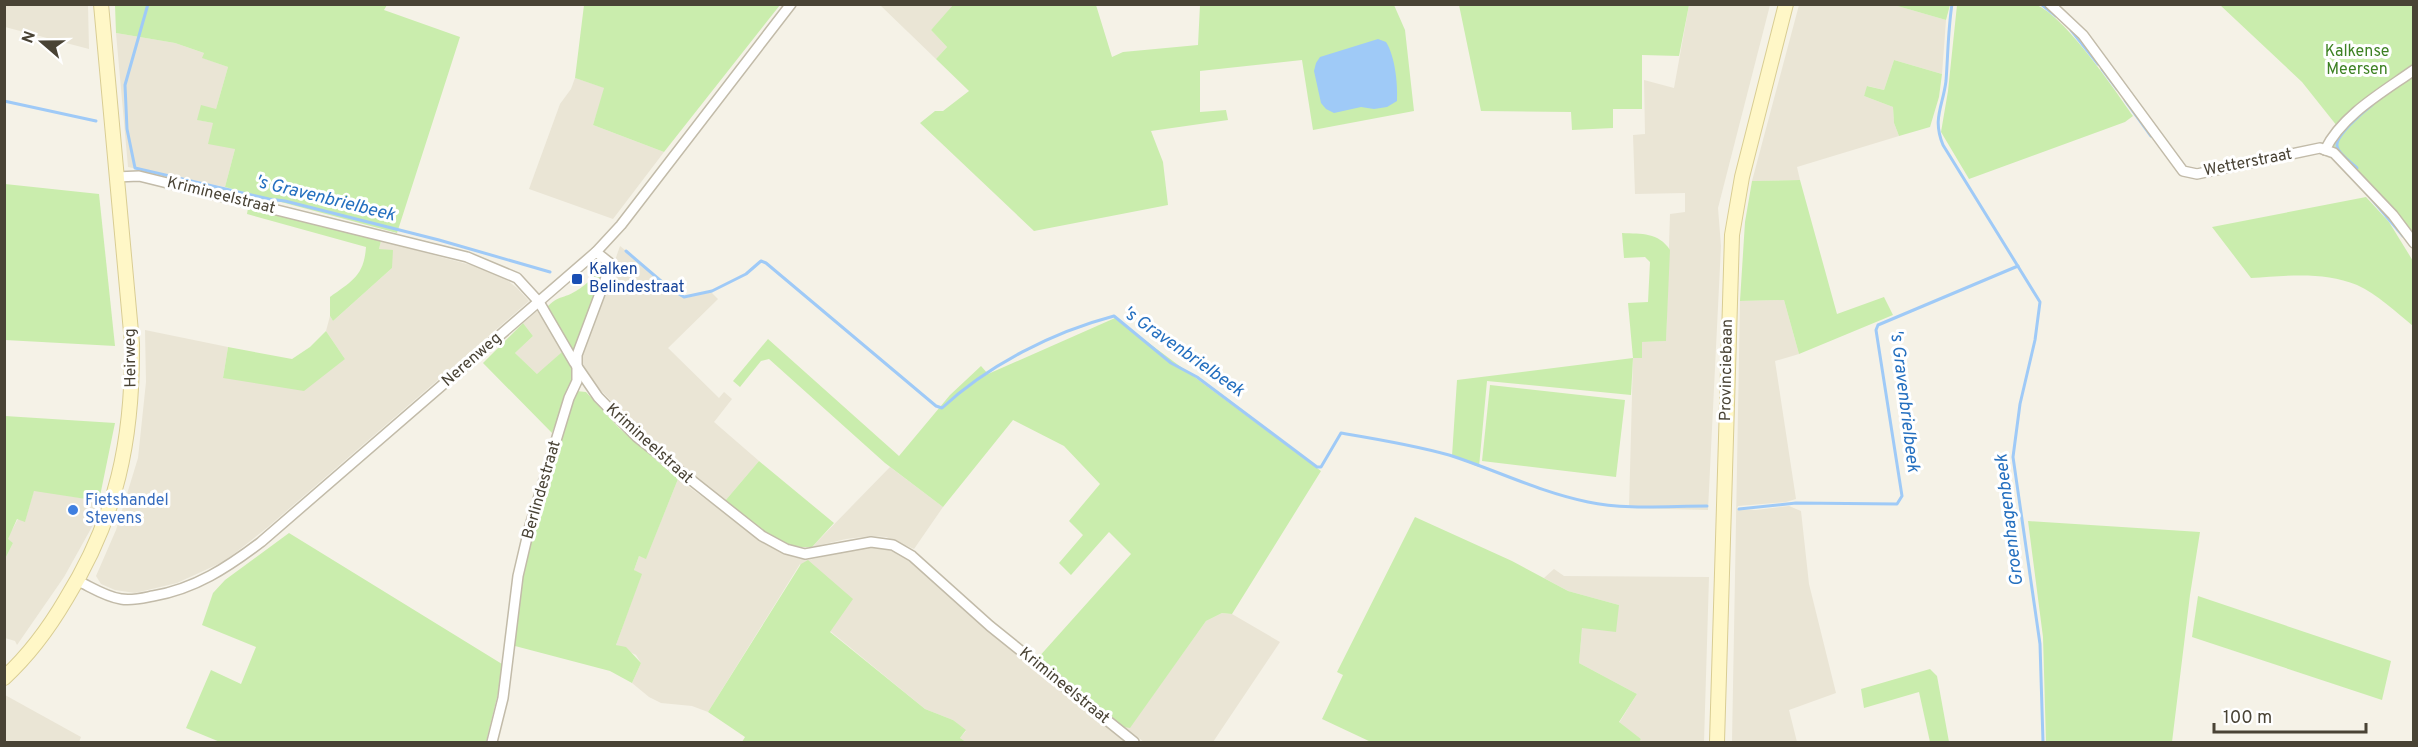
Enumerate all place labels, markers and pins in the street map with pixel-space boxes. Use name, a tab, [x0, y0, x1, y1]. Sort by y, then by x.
place label: Kalken Belindestraat	[589, 260, 685, 298]
marker: Kalken Belindestraat	[570, 272, 584, 286]
place label: Fietshandel Stevens	[85, 491, 169, 529]
marker: Fietshandel Stevens	[66, 503, 80, 517]

